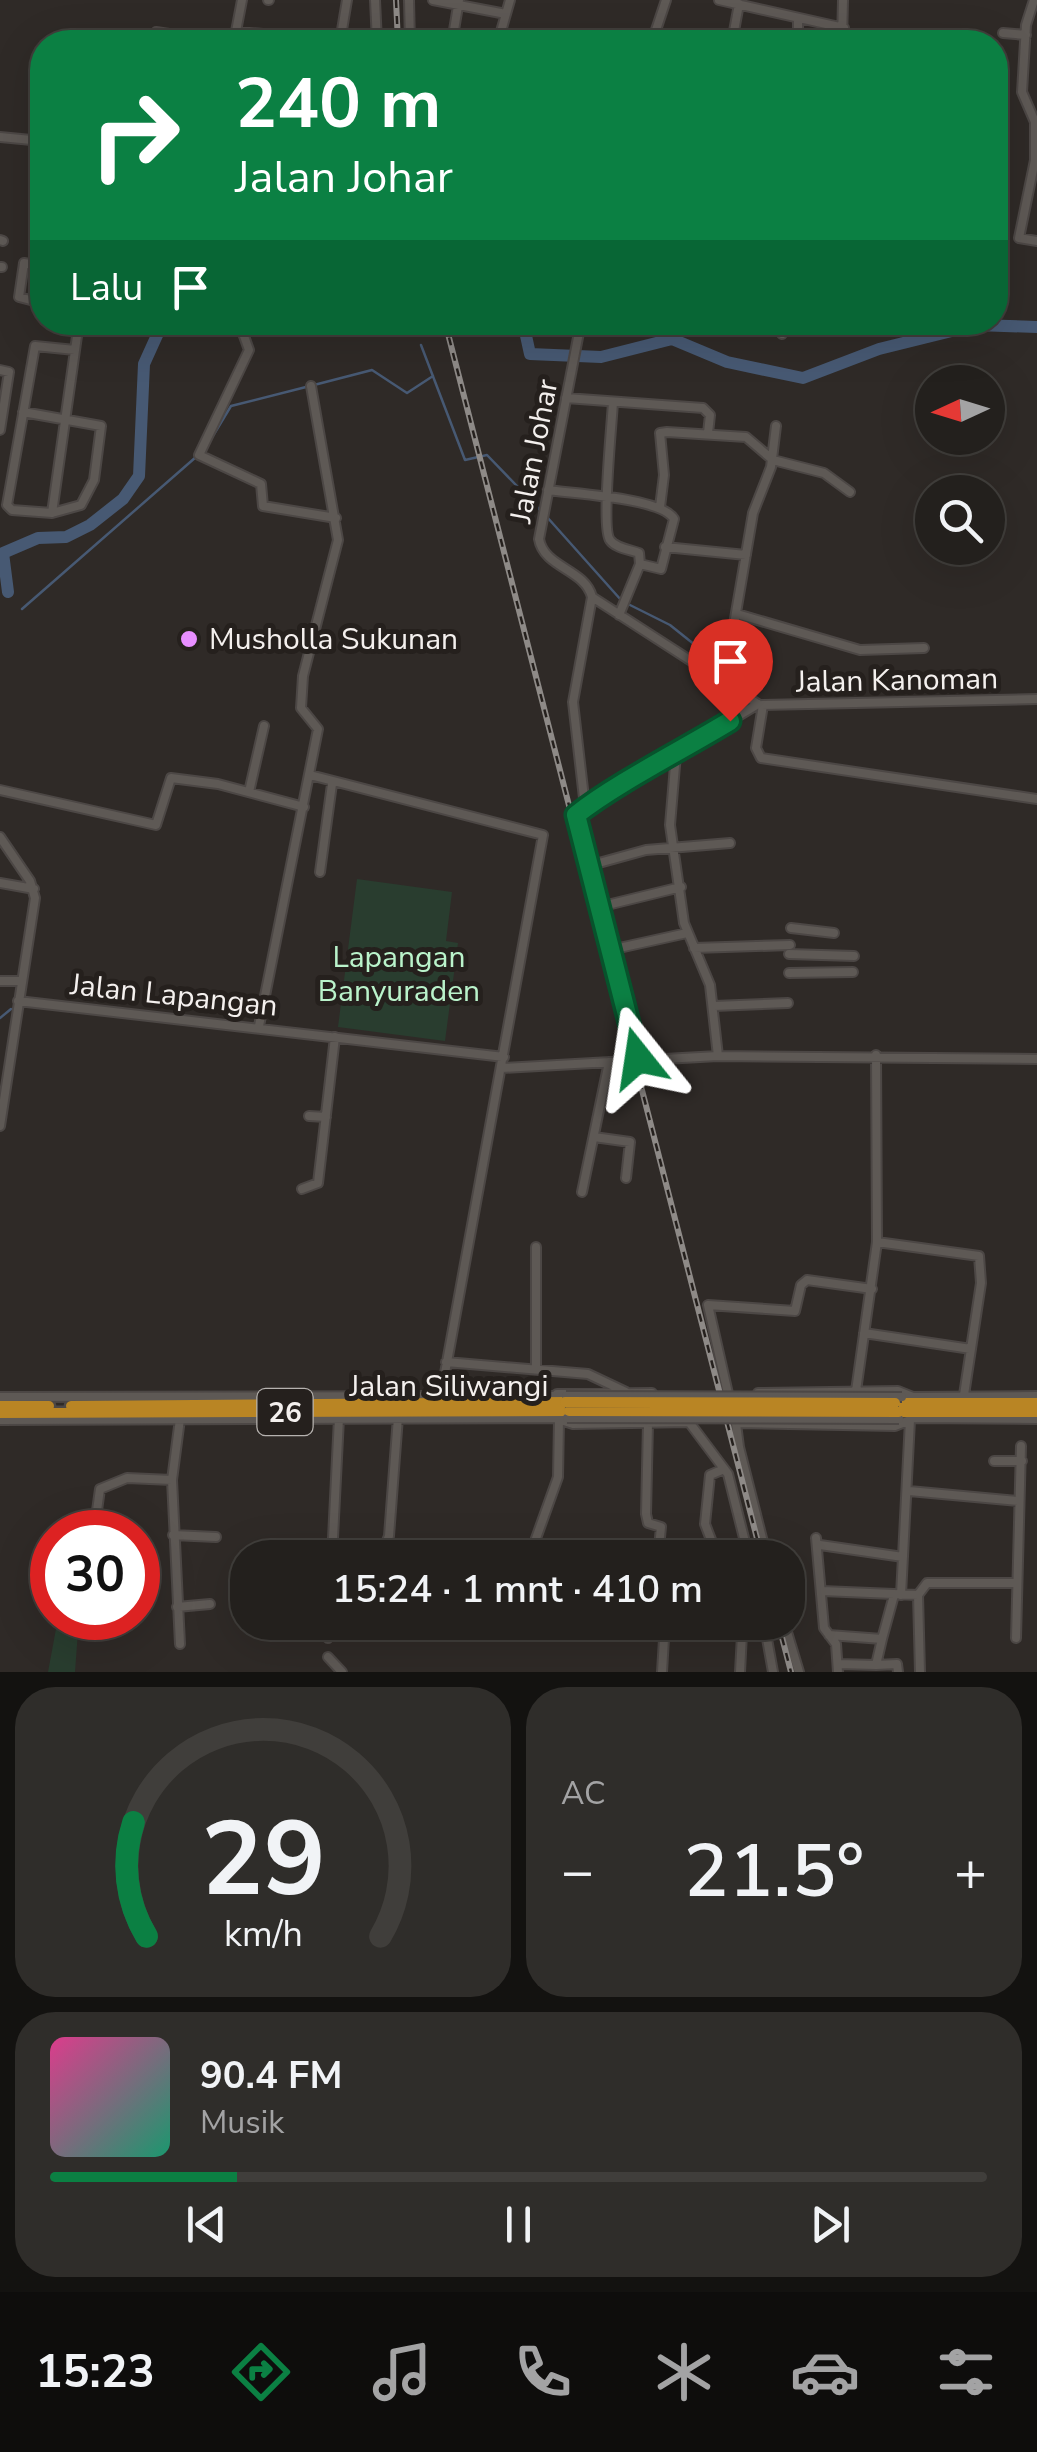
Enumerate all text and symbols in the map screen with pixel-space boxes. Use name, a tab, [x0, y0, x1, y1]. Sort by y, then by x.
text: 240 m	[235, 56, 441, 152]
icon: right	[70, 70, 200, 200]
text: Jalan Johar	[235, 147, 453, 208]
icon: arrive	[163, 260, 218, 315]
text: Lalu	[70, 262, 143, 313]
north arrow	[915, 365, 1005, 455]
map controls	[915, 365, 1005, 565]
street label: Jalan Johar	[500, 376, 569, 527]
button: search	[915, 475, 1005, 565]
place label: Musholla Sukunan	[209, 619, 458, 660]
pin	[688, 619, 773, 722]
marker: Musholla Sukunan	[178, 628, 200, 650]
icon: arrive	[703, 634, 758, 689]
street label: Jalan Kanoman	[795, 658, 998, 703]
park label: Lapangan Banyuraden	[318, 937, 480, 1012]
street label: Jalan Lapangan	[67, 964, 280, 1027]
position arrow	[586, 1006, 690, 1110]
street label: Jalan Siliwangi	[349, 1366, 548, 1407]
road number: 26	[258, 1389, 312, 1435]
speed limit sign: 30	[30, 1510, 160, 1640]
text: 15:24 · 1 mnt · 410 m	[332, 1564, 703, 1615]
text: AC	[561, 1772, 605, 1815]
text: 29	[201, 1789, 325, 1931]
text: 21.5°	[684, 1820, 864, 1922]
text: −	[561, 1834, 594, 1909]
text: +	[954, 1834, 987, 1909]
text: km/h	[224, 1910, 302, 1959]
text: 90.4 FM	[200, 2050, 342, 2101]
text: Musik	[200, 2101, 284, 2144]
icon: previous	[179, 2197, 234, 2252]
icon: pause	[491, 2197, 546, 2252]
icon: next	[803, 2197, 858, 2252]
icon: directions	[226, 2337, 296, 2407]
icon: music	[367, 2337, 437, 2407]
icon: phone	[508, 2337, 578, 2407]
icon: climate	[649, 2337, 719, 2407]
icon: car	[790, 2337, 860, 2407]
icon: filters	[931, 2337, 1001, 2407]
text: 15:23	[36, 2342, 155, 2403]

